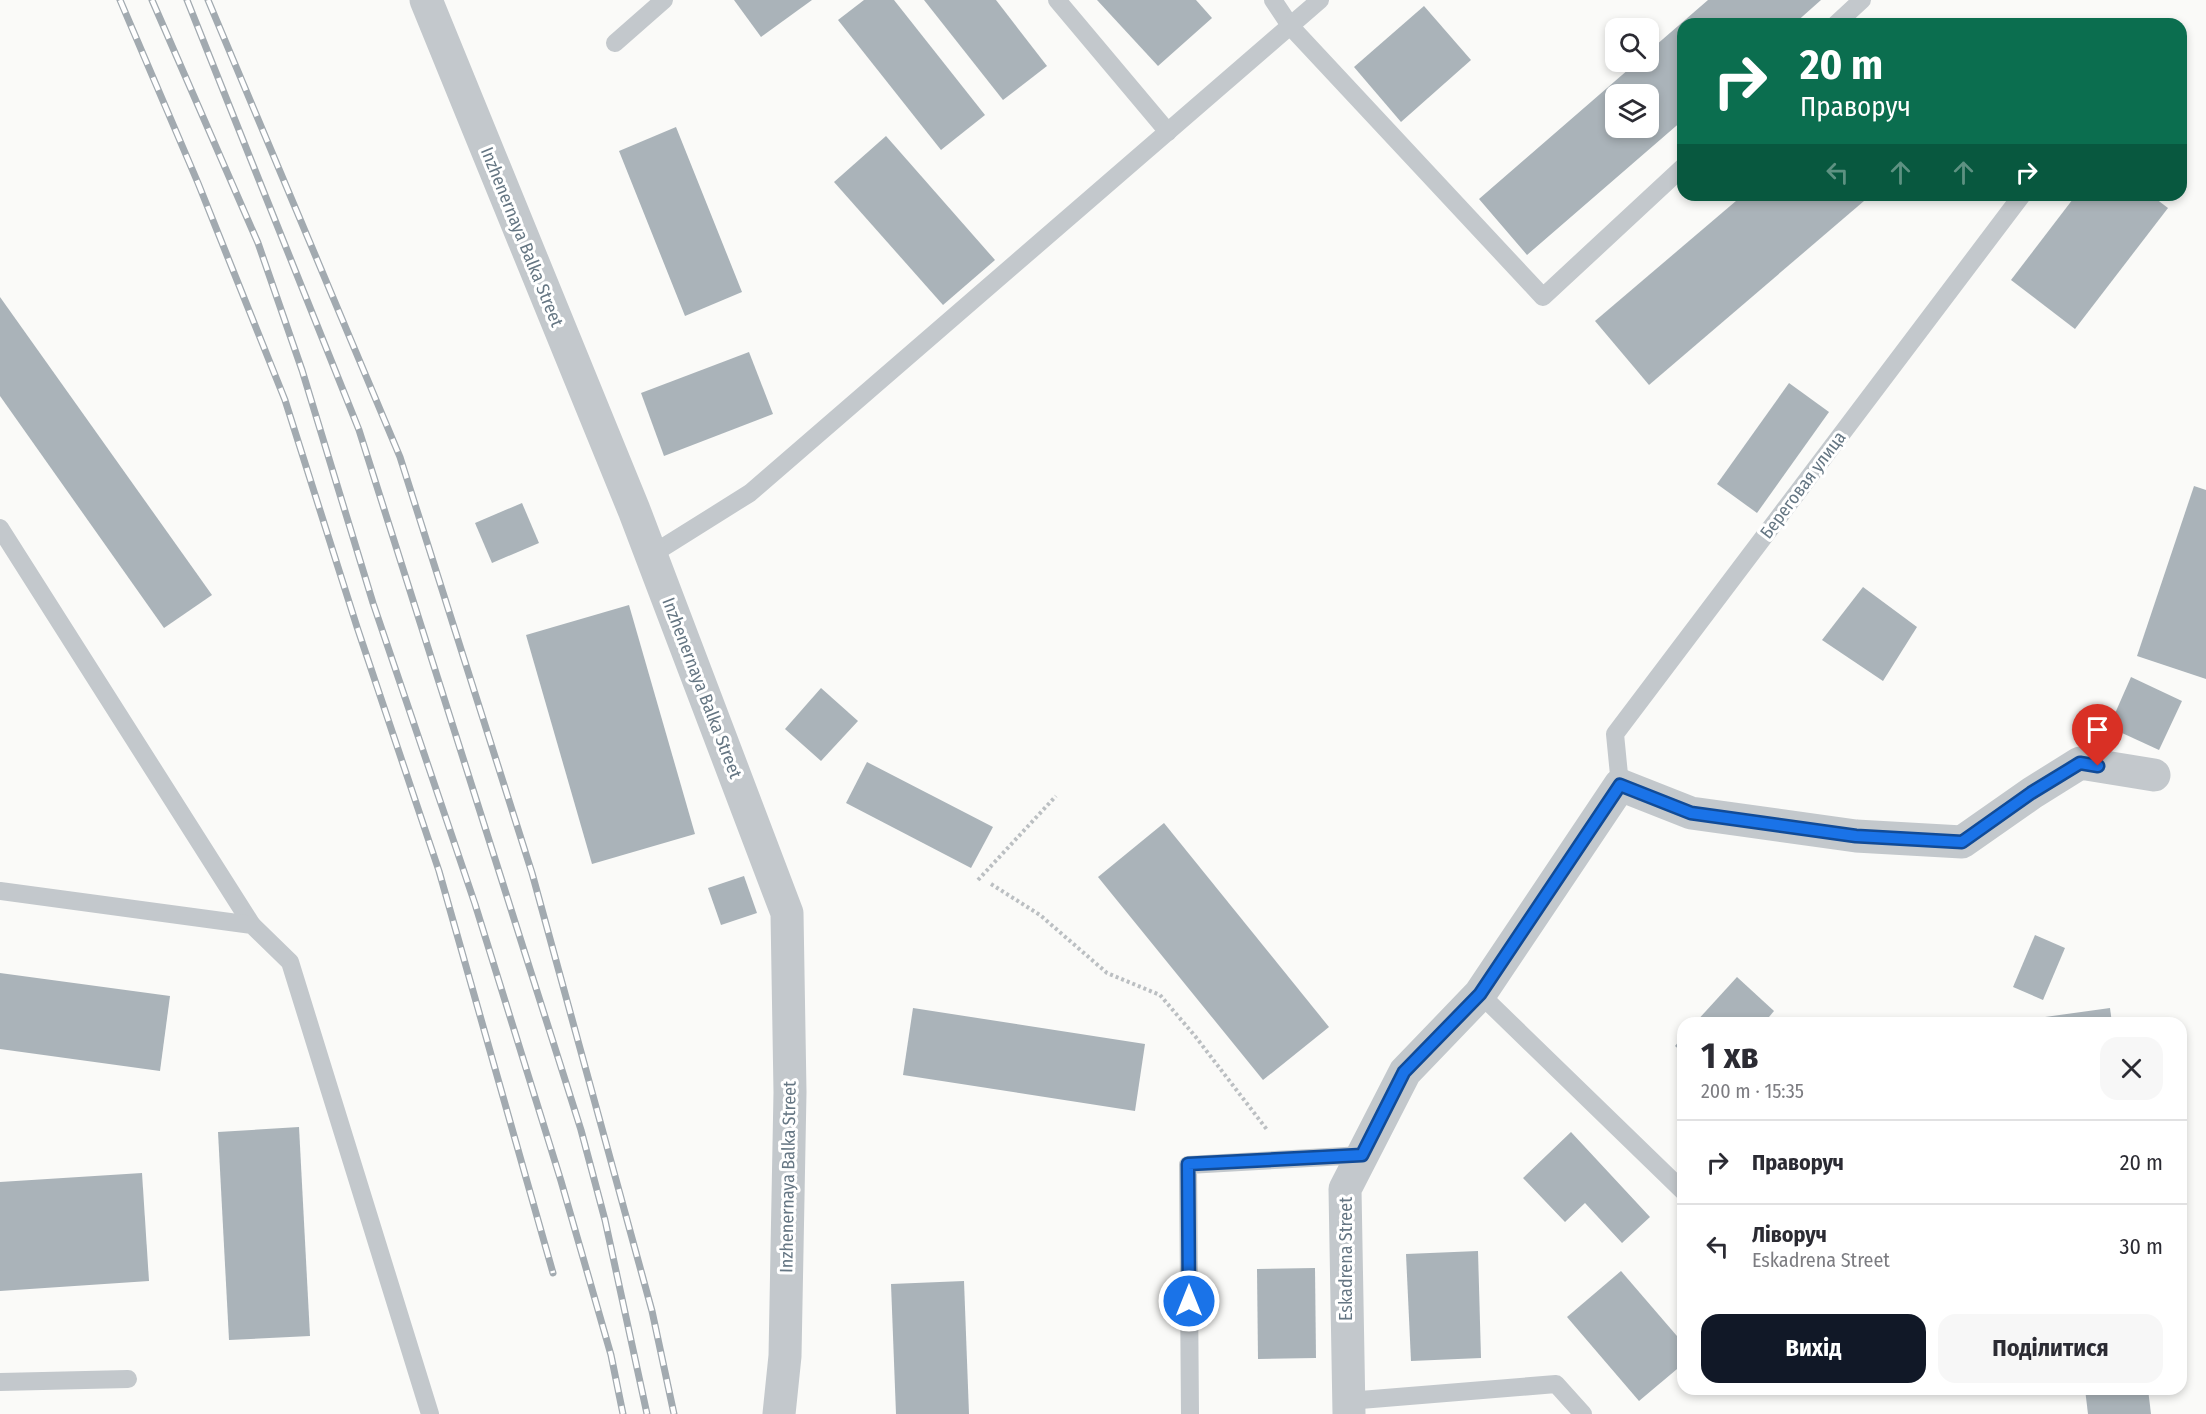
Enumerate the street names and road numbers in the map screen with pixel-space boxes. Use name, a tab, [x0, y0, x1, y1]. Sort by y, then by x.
street label: Inzhenernaya Balka Street	[476, 144, 568, 330]
street label: Береговая улица	[1755, 427, 1851, 543]
street label: Inzhenernaya Balka Street	[657, 594, 747, 782]
street label: Inzhenernaya Balka Street	[775, 1081, 801, 1273]
street label: Eskadrena Street	[1335, 1197, 1357, 1321]

